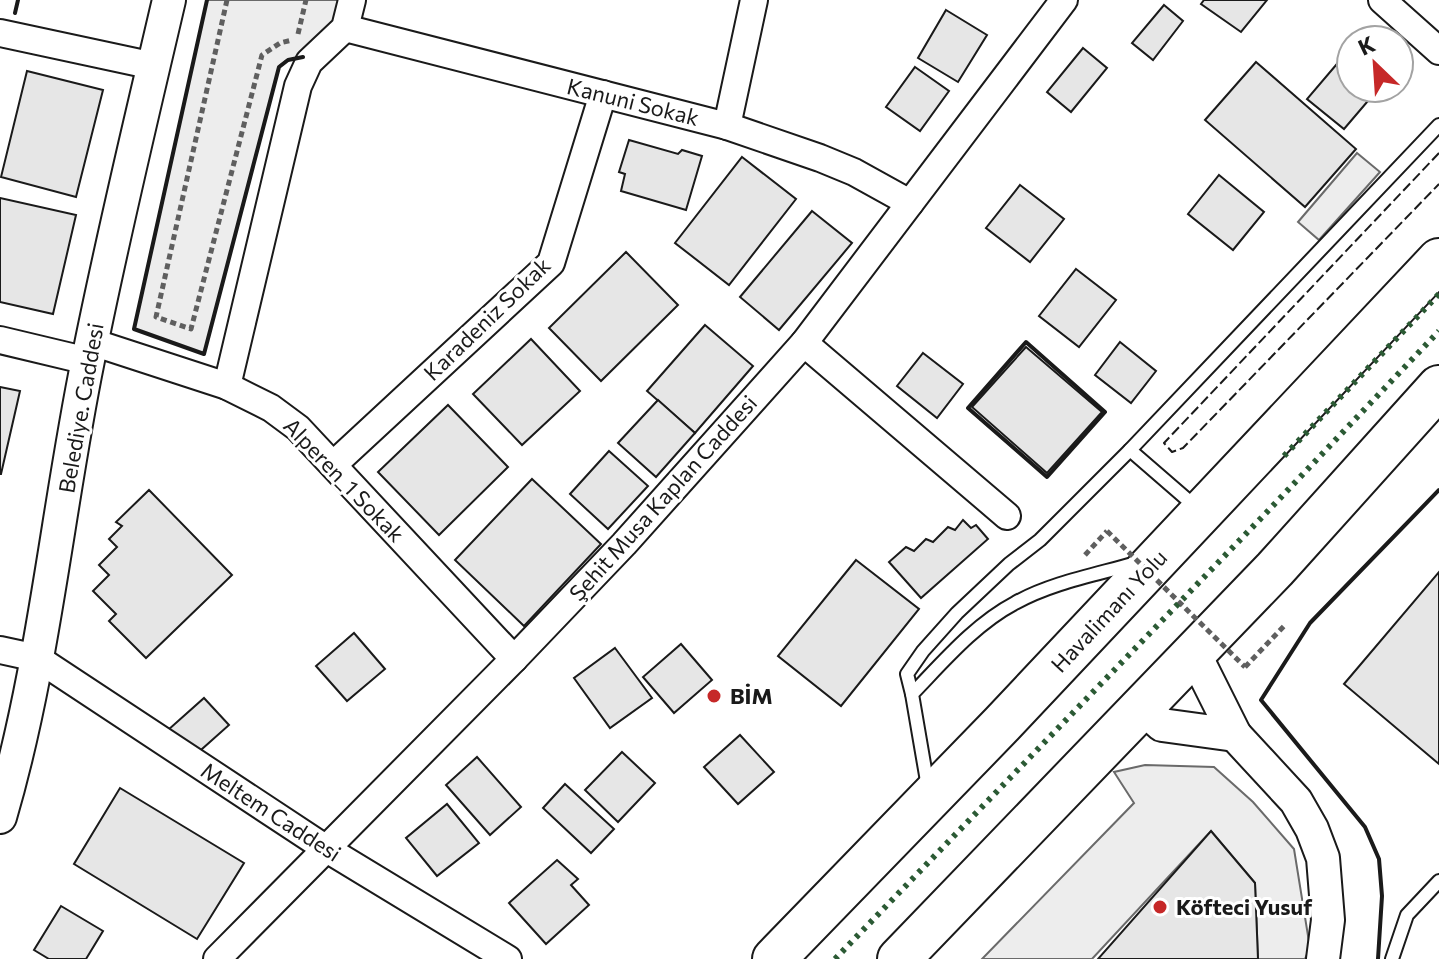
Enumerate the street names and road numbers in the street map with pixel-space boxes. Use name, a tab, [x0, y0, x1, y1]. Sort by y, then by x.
street label: Kanuni Sokak	[564, 72, 702, 131]
street label: Karadeniz Sokak	[418, 251, 556, 386]
street label: Belediye. Caddesi	[52, 321, 109, 495]
street label: Şehit Musa Kaplan Caddesi	[563, 389, 762, 606]
street label: Alperen_1 Sokak	[278, 412, 410, 547]
street label: Havalimanı Yolu	[1045, 544, 1172, 678]
street label: Meltem Caddesi	[196, 756, 346, 867]

